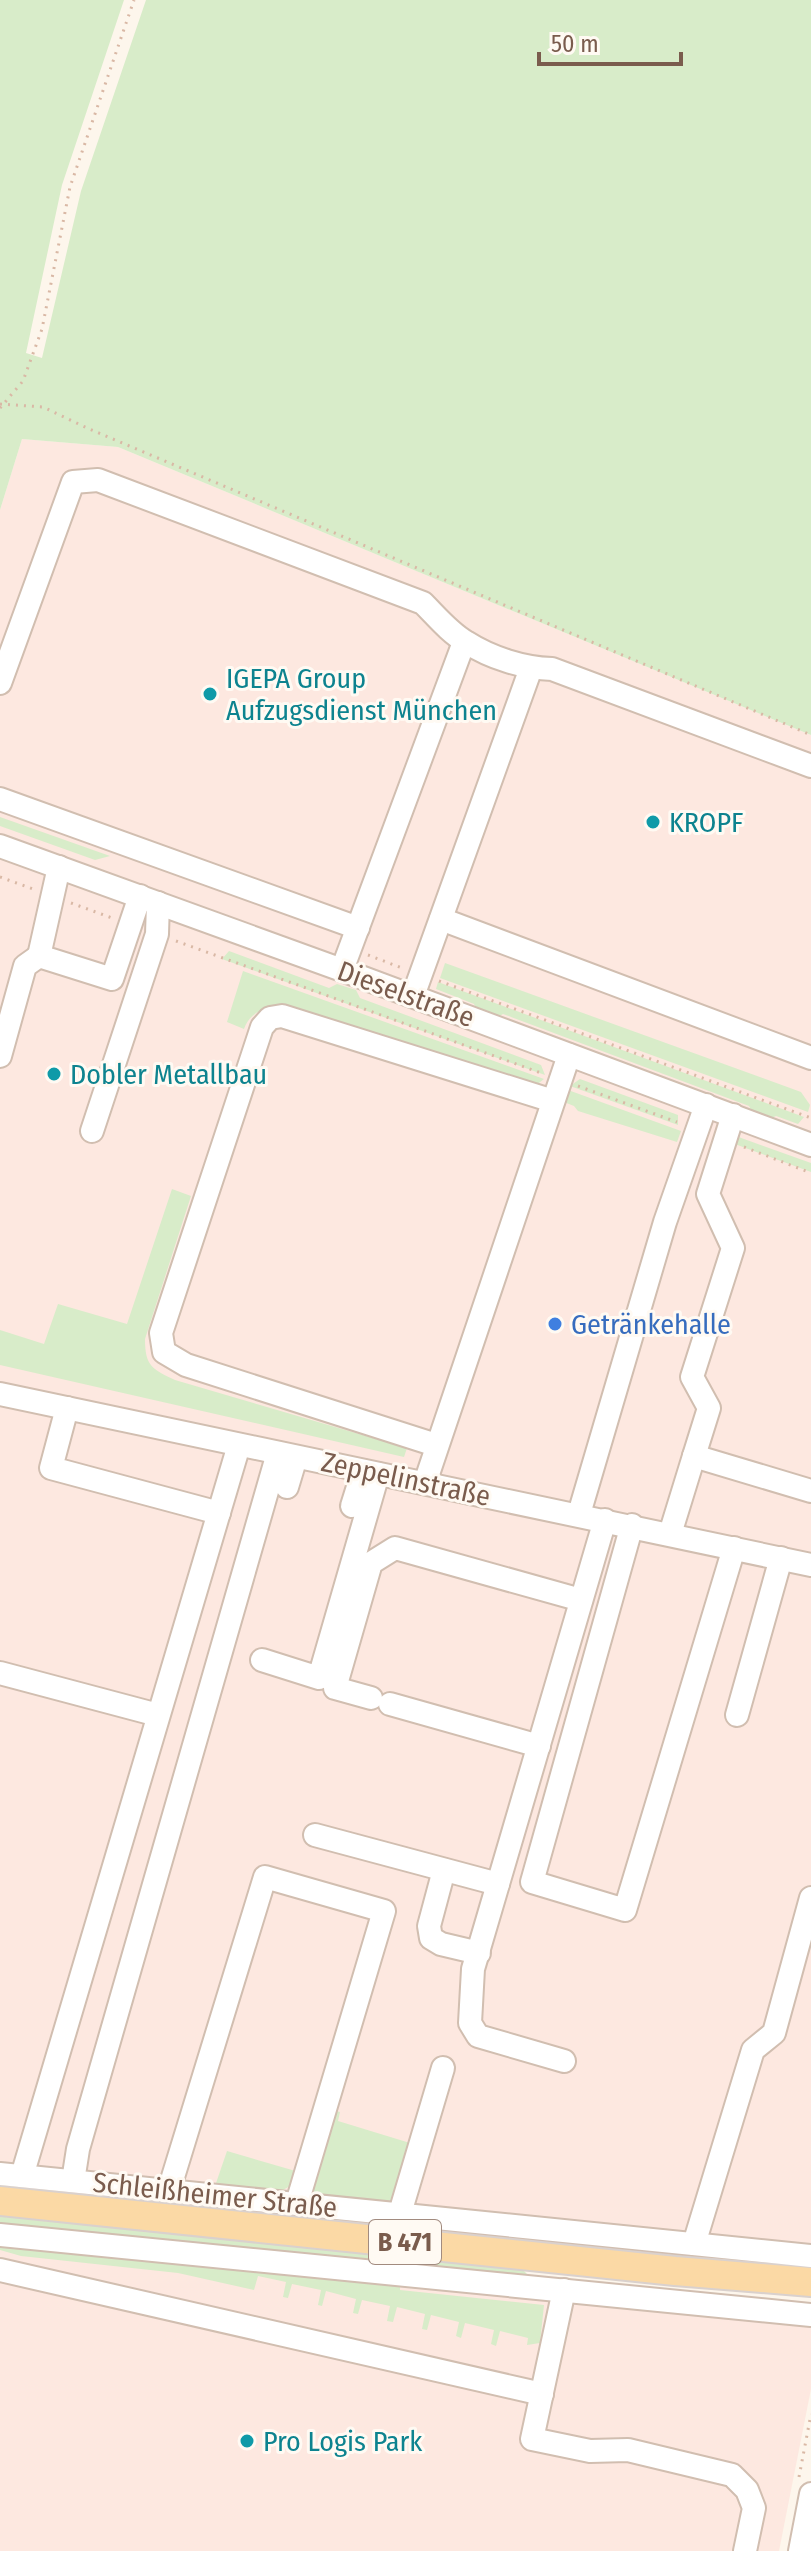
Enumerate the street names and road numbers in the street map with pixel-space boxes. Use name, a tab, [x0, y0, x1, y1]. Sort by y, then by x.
street label: Dieselstraße	[333, 954, 479, 1034]
street label: Zeppelinstraße	[319, 1445, 493, 1513]
street label: Schleißheimer Straße	[91, 2166, 339, 2224]
road number: B 471	[369, 2220, 441, 2264]

